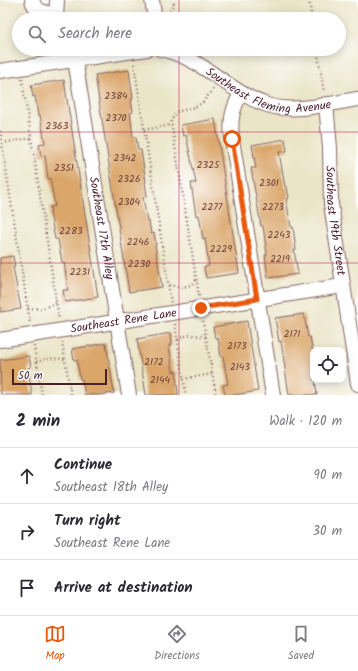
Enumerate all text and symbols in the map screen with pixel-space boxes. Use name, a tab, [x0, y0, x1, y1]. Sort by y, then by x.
search box	[12, 12, 346, 56]
text: Search here	[58, 22, 132, 46]
icon: search	[26, 23, 48, 45]
street label: Southeast Fleming Avenue	[202, 62, 333, 118]
house number: 2384	[104, 88, 128, 104]
house number: 2370	[105, 110, 127, 126]
house number: 2363	[46, 118, 69, 134]
route start	[223, 130, 241, 148]
house number: 2342	[114, 150, 137, 166]
house number: 2325	[197, 157, 220, 173]
house number: 2351	[54, 160, 74, 176]
street label: Southeast 19th Street	[321, 165, 351, 277]
house number: 2326	[118, 171, 140, 187]
street label: Southeast 17th Alley	[84, 175, 120, 281]
house number: 2301	[259, 175, 279, 191]
house number: 2304	[118, 194, 141, 210]
house number: 2277	[202, 199, 223, 215]
house number: 2273	[262, 199, 284, 215]
house number: 2283	[59, 223, 83, 239]
house number: 2243	[268, 227, 291, 243]
house number: 2246	[127, 234, 149, 250]
house number: 2229	[210, 241, 232, 257]
house number: 2219	[270, 251, 290, 267]
house number: 2230	[128, 256, 150, 272]
house number: 2231	[70, 264, 90, 280]
route end	[192, 299, 210, 317]
street label: Southeast Rene Lane	[69, 303, 179, 338]
house number: 2171	[284, 326, 300, 342]
house number: 2173	[227, 338, 247, 354]
map controls	[310, 347, 346, 383]
button: locate	[310, 347, 346, 383]
house number: 2172	[144, 354, 164, 370]
house number: 2143	[230, 359, 250, 375]
scale bar	[12, 367, 107, 386]
text: 50 m	[18, 367, 43, 385]
house number: 2144	[150, 372, 170, 388]
text: 2 min	[16, 408, 60, 435]
text: Walk · 120 m	[269, 411, 342, 432]
text: Continue	[54, 453, 112, 477]
icon: ahead	[16, 465, 38, 487]
text: 90 m	[314, 465, 342, 486]
text: Southeast 18th Alley	[54, 477, 168, 498]
text: Turn right	[54, 509, 121, 533]
icon: right	[16, 521, 38, 543]
text: 30 m	[313, 521, 342, 542]
text: Southeast Rene Lane	[54, 533, 170, 554]
text: Arrive at destination	[54, 576, 193, 600]
icon: arrive	[16, 577, 38, 599]
tab: Map	[44, 623, 66, 665]
tab: Directions	[154, 623, 200, 665]
tab: Saved	[288, 623, 314, 665]

